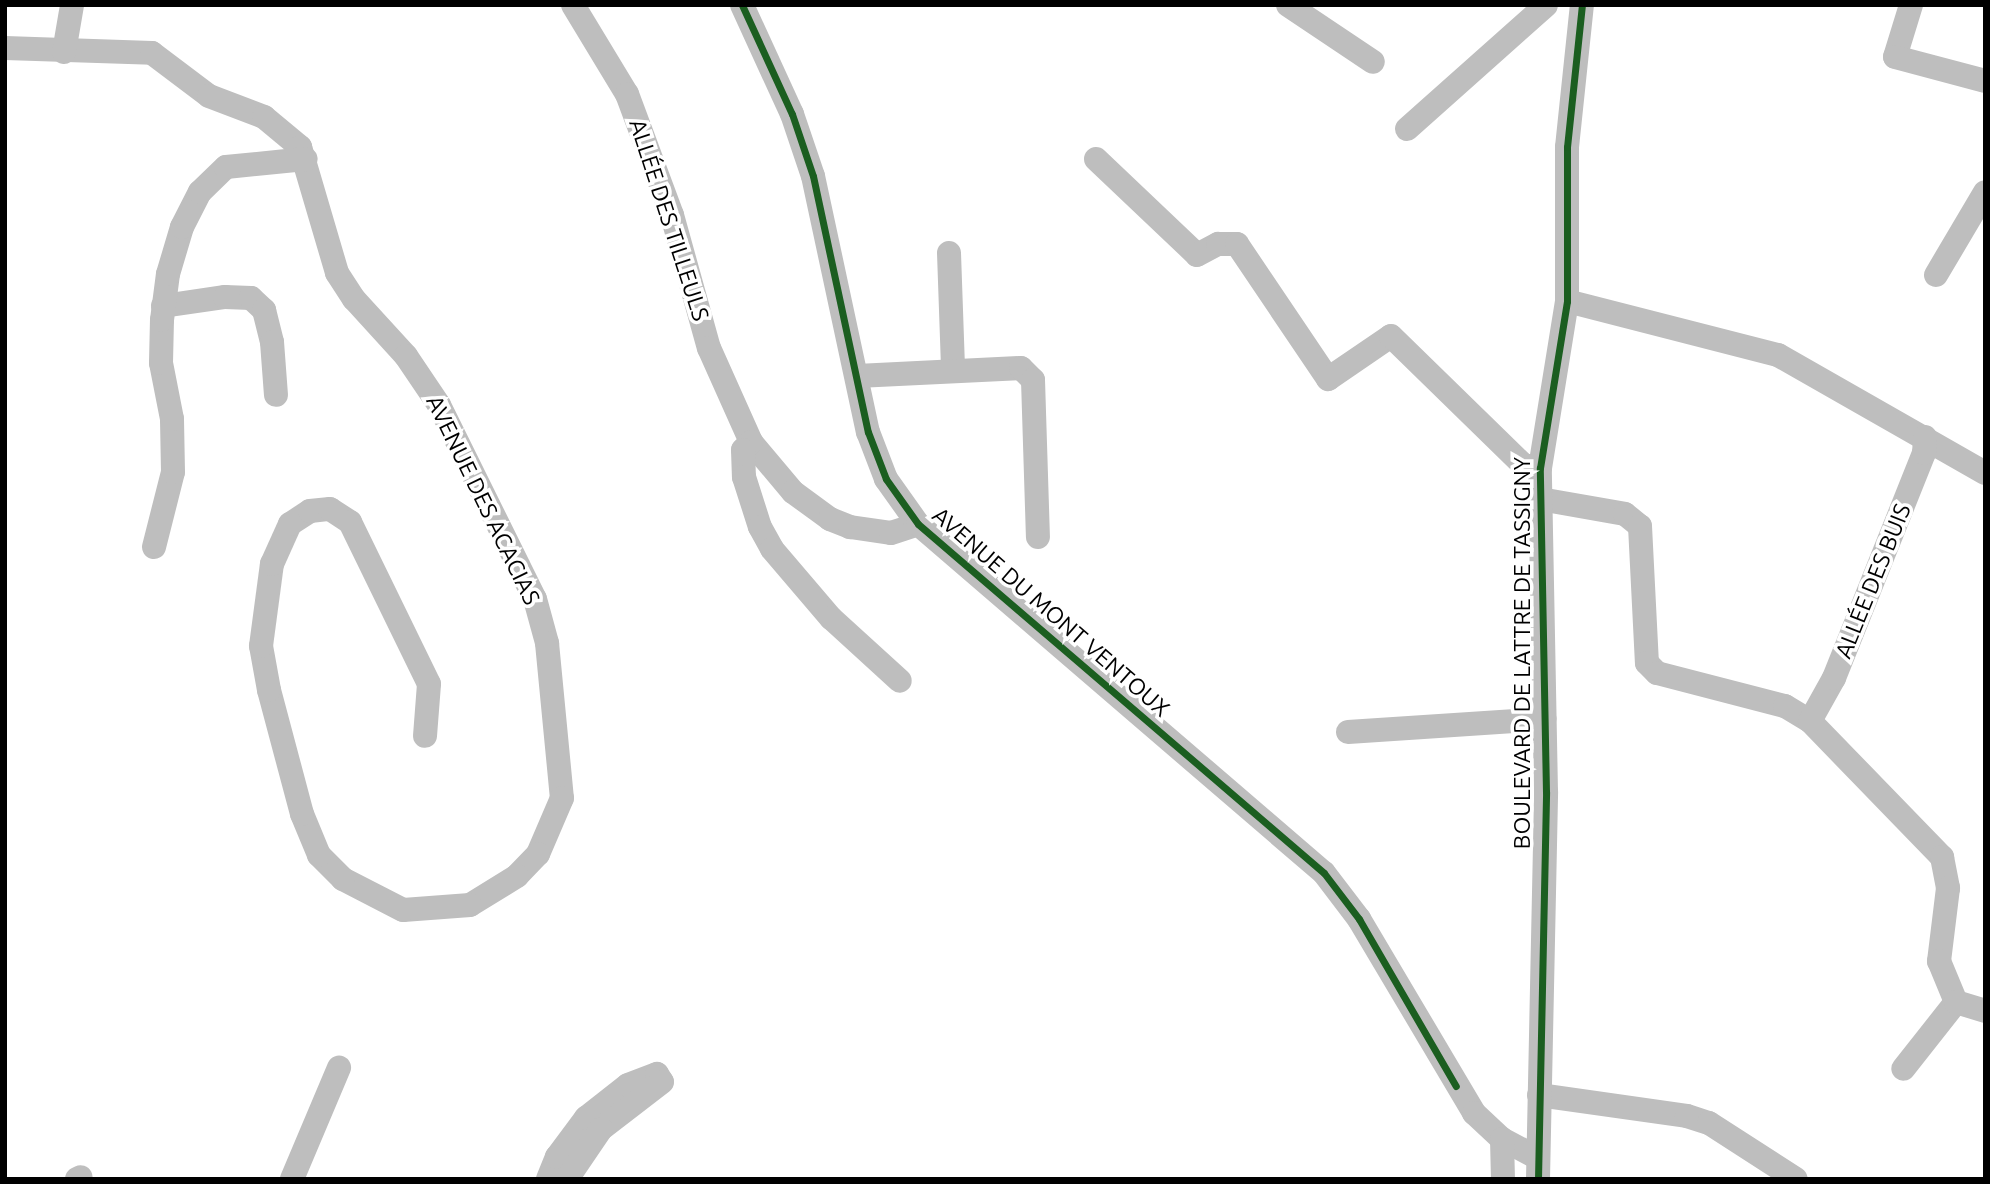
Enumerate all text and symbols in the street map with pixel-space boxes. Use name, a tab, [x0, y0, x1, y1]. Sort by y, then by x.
street label: ALLÉE DES TILLEULS	[623, 116, 715, 324]
street label: AVENUE DES ACACIAS	[420, 391, 546, 609]
street label: BOULEVARD DE LATTRE DE TASSIGNY	[1508, 457, 1536, 849]
street label: ALLÉE DES BUIS	[1829, 500, 1917, 662]
street label: AVENUE DU MONT VENTOUX	[927, 501, 1175, 723]

